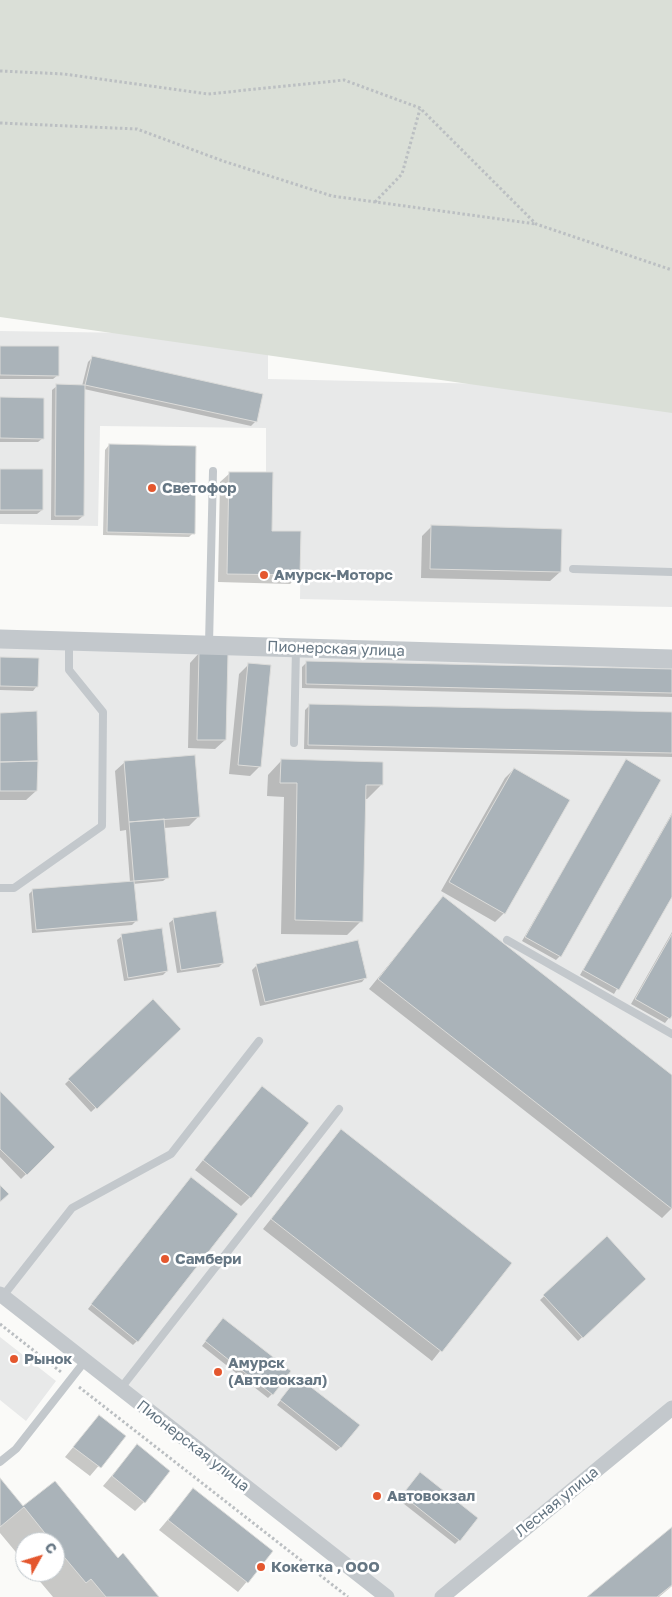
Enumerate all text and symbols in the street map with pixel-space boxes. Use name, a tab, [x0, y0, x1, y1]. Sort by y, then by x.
place label: Светофор	[162, 479, 236, 497]
marker: Светофор	[146, 482, 158, 494]
place label: Амурск-Моторс	[274, 566, 393, 584]
marker: Амурск-Моторс	[258, 569, 270, 581]
street label: Пионерская улица	[267, 638, 405, 660]
place label: Самбери	[175, 1250, 241, 1268]
marker: Самбери	[159, 1253, 171, 1265]
place label: Рынок	[24, 1350, 72, 1368]
marker: Рынок	[8, 1353, 20, 1365]
place label: Амурск (Автовокзал)	[228, 1354, 327, 1389]
marker: Амурск (Автовокзал)	[212, 1366, 224, 1378]
street label: Пионерская улица	[133, 1396, 253, 1496]
street label: Лесная улица	[512, 1463, 602, 1541]
place label: Автовокзал	[387, 1487, 475, 1505]
marker: Автовокзал	[371, 1490, 383, 1502]
north arrow	[15, 1532, 65, 1582]
text: С	[42, 1539, 61, 1557]
place label: Кокетка , ООО	[271, 1558, 380, 1576]
marker: Кокетка , ООО	[255, 1561, 267, 1573]

